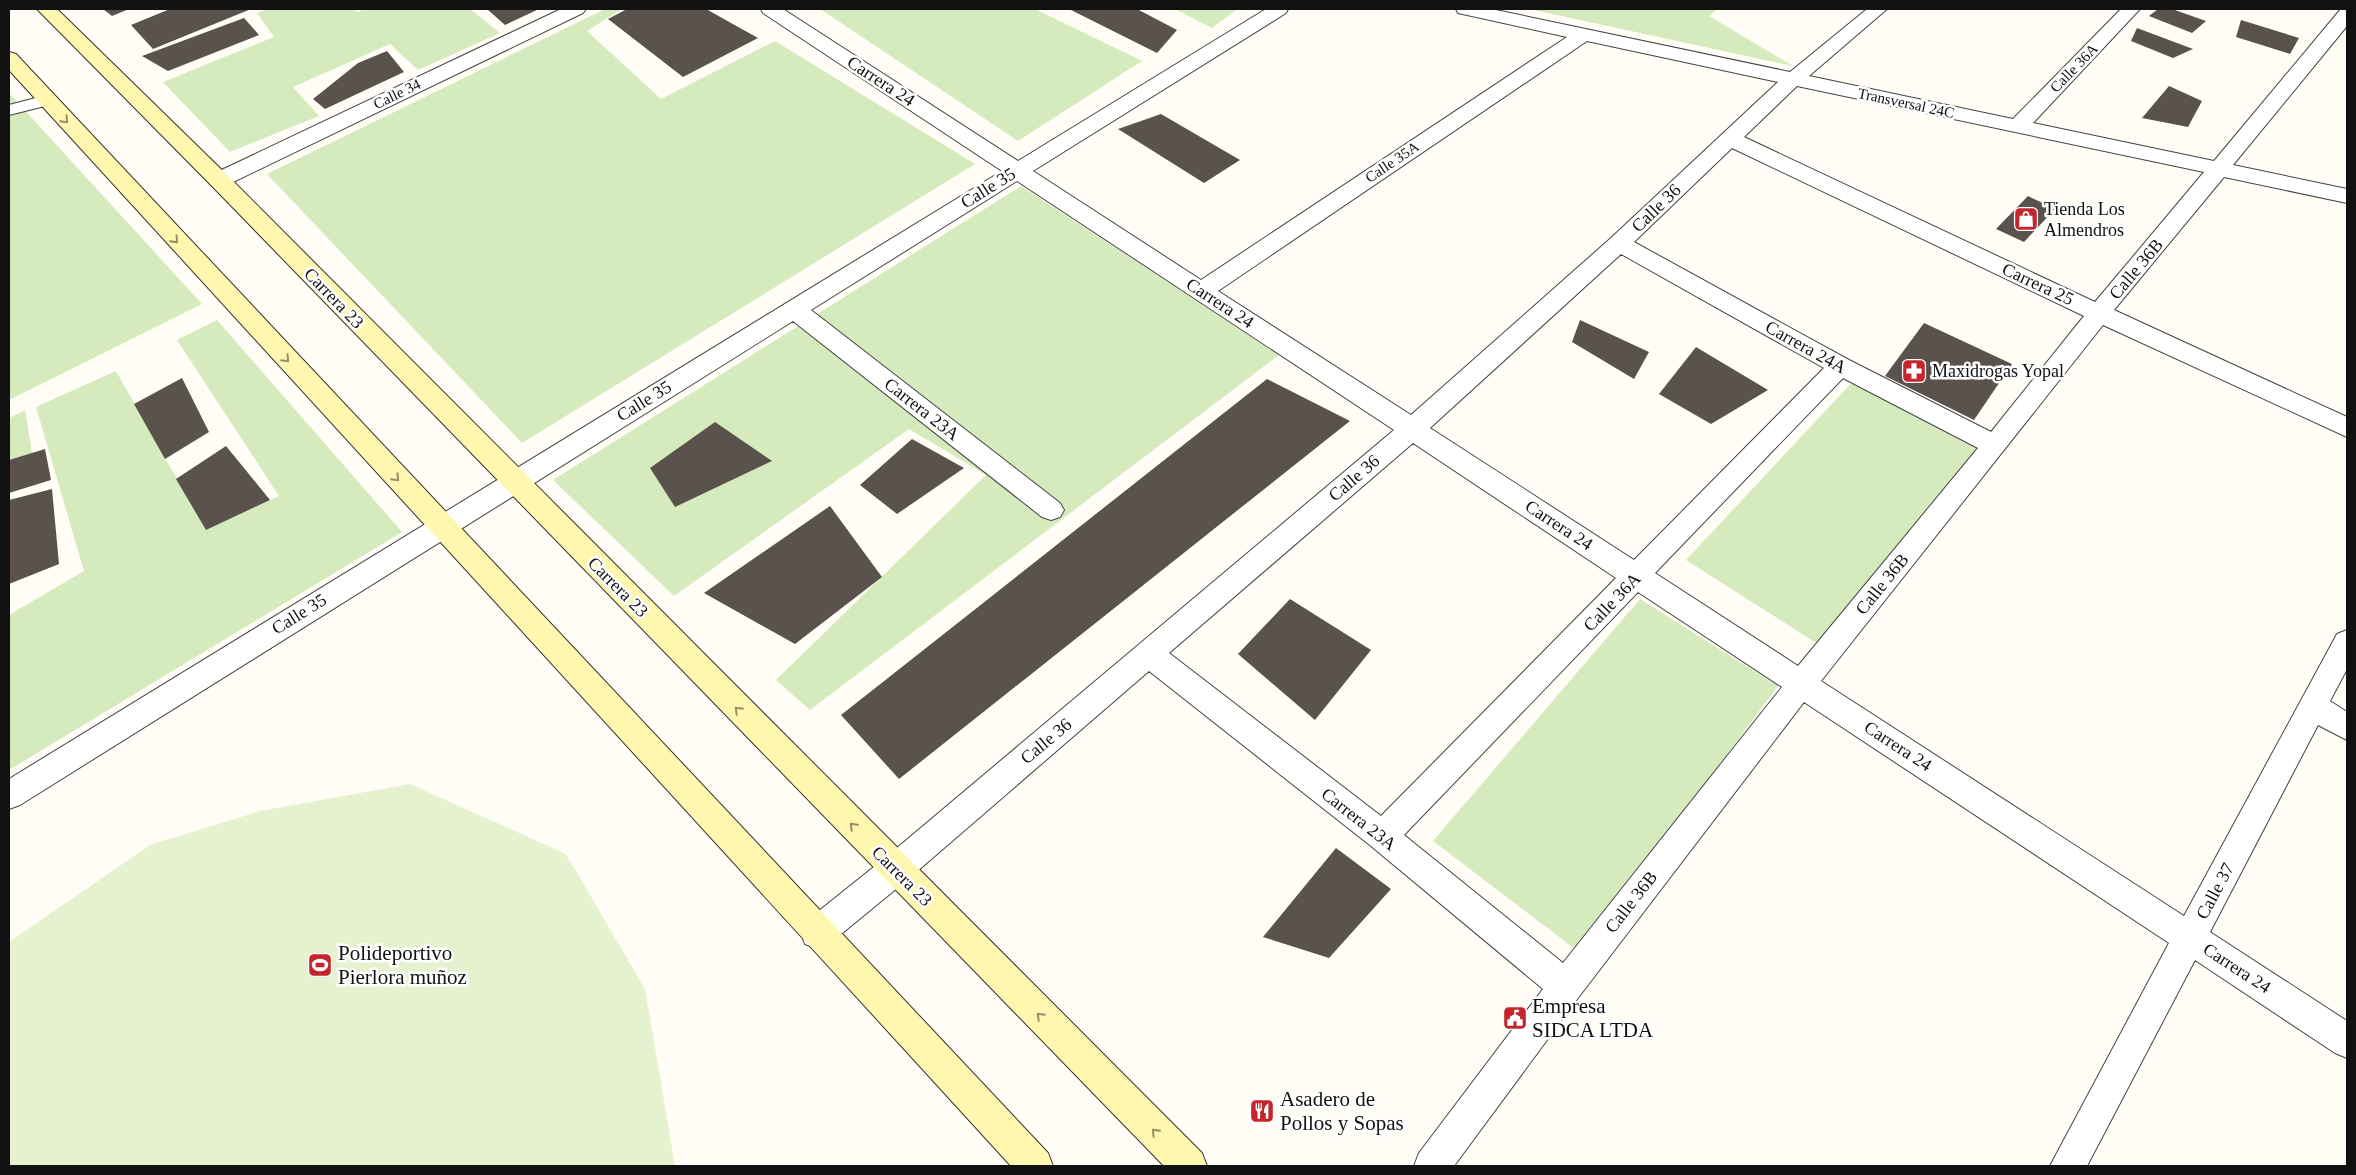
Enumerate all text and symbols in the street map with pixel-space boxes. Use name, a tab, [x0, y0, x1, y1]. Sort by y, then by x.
street label: Calle 36A	[2047, 40, 2101, 96]
street label: Carrera 24	[843, 52, 919, 110]
street label: Calle 34	[371, 76, 424, 112]
street label: Transversal 24C	[1856, 85, 1956, 121]
one-way arrow	[59, 115, 68, 124]
street label: Calle 35A	[1362, 138, 1422, 186]
street label: Calle 35	[957, 163, 1019, 213]
street label: Calle 36	[1627, 180, 1685, 236]
place label: Tienda Los Almendros	[2044, 199, 2125, 240]
shop icon: Tienda Los Almendros	[2013, 206, 2039, 232]
one-way arrow	[170, 234, 179, 243]
street label: Calle 36B	[2105, 235, 2167, 303]
street label: Carrera 25	[1999, 259, 2077, 309]
street label: Carrera 23	[300, 264, 368, 332]
street label: Carrera 24	[1182, 274, 1258, 332]
street label: Carrera 24A	[1762, 317, 1850, 377]
one-way arrow	[280, 353, 289, 362]
pharmacy icon: Maxidrogas Yopal	[1901, 358, 1927, 384]
place label: Maxidrogas Yopal	[1932, 361, 2064, 381]
street label: Carrera 23A	[881, 374, 963, 444]
street label: Calle 35	[613, 376, 675, 426]
street label: Calle 36	[1325, 451, 1383, 505]
one-way arrow	[390, 473, 399, 482]
street label: Carrera 24	[1521, 496, 1597, 554]
street label: Calle 36B	[1851, 550, 1913, 618]
street label: Carrera 23	[584, 553, 652, 621]
street label: Calle 36A	[1579, 569, 1645, 635]
street label: Calle 35	[268, 589, 330, 639]
one-way arrow	[735, 707, 744, 716]
street label: Calle 36	[1016, 714, 1076, 768]
street label: Carrera 24	[1860, 717, 1936, 775]
street label: Carrera 23A	[1318, 784, 1400, 854]
one-way arrow	[849, 822, 858, 831]
street label: Carrera 23	[868, 842, 936, 910]
street label: Calle 37	[2192, 860, 2238, 922]
street label: Calle 36B	[1601, 867, 1661, 937]
street label: Carrera 24	[2199, 939, 2275, 997]
place label: Polideportivo Pierlora muñoz	[338, 941, 467, 989]
sports icon: Polideportivo Pierlora muñoz	[307, 952, 333, 978]
place label: Empresa SIDCA LTDA	[1532, 994, 1654, 1042]
public building icon: Empresa SIDCA LTDA	[1502, 1005, 1528, 1031]
one-way arrow	[1037, 1013, 1046, 1022]
place label: Asadero de Pollos y Sopas	[1280, 1087, 1404, 1135]
restaurant icon: Asadero de Pollos y Sopas	[1249, 1098, 1275, 1124]
one-way arrow	[1151, 1128, 1160, 1137]

